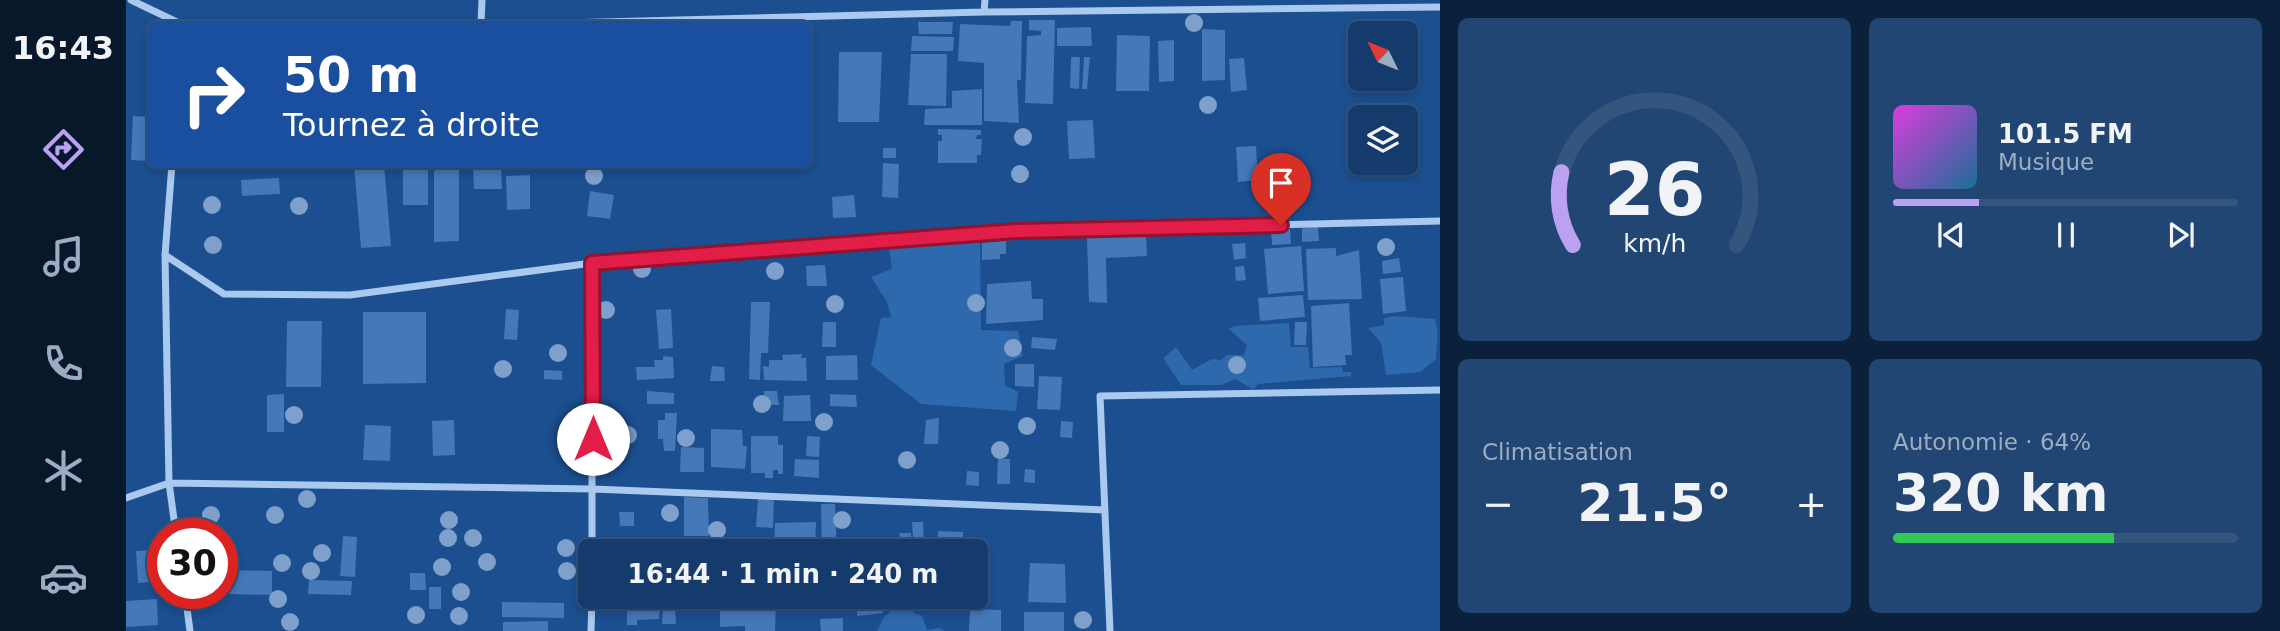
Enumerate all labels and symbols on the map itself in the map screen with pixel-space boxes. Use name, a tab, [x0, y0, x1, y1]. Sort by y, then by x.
north arrow	[1348, 21, 1418, 91]
pin	[1251, 153, 1311, 225]
position arrow	[556, 402, 630, 476]
speed limit sign: 30	[147, 518, 238, 609]

